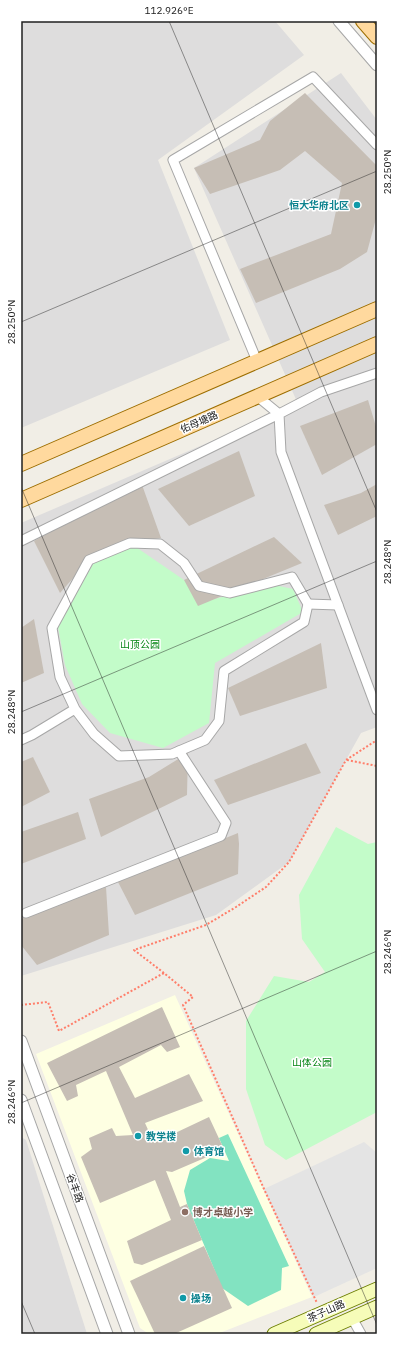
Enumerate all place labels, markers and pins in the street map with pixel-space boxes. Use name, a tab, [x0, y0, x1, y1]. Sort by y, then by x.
place label: 恒大华府北区	[289, 199, 349, 212]
marker: 恒大华府北区	[352, 200, 362, 210]
place label: 教学楼	[146, 1130, 176, 1143]
marker: 教学楼	[133, 1131, 143, 1141]
place label: 体育馆	[193, 1145, 224, 1158]
marker: 体育馆	[181, 1146, 191, 1156]
place label: 博才卓越小学	[193, 1206, 253, 1219]
marker: 博才卓越小学	[180, 1207, 190, 1217]
place label: 操场	[191, 1292, 211, 1305]
marker: 操场	[178, 1293, 188, 1303]

